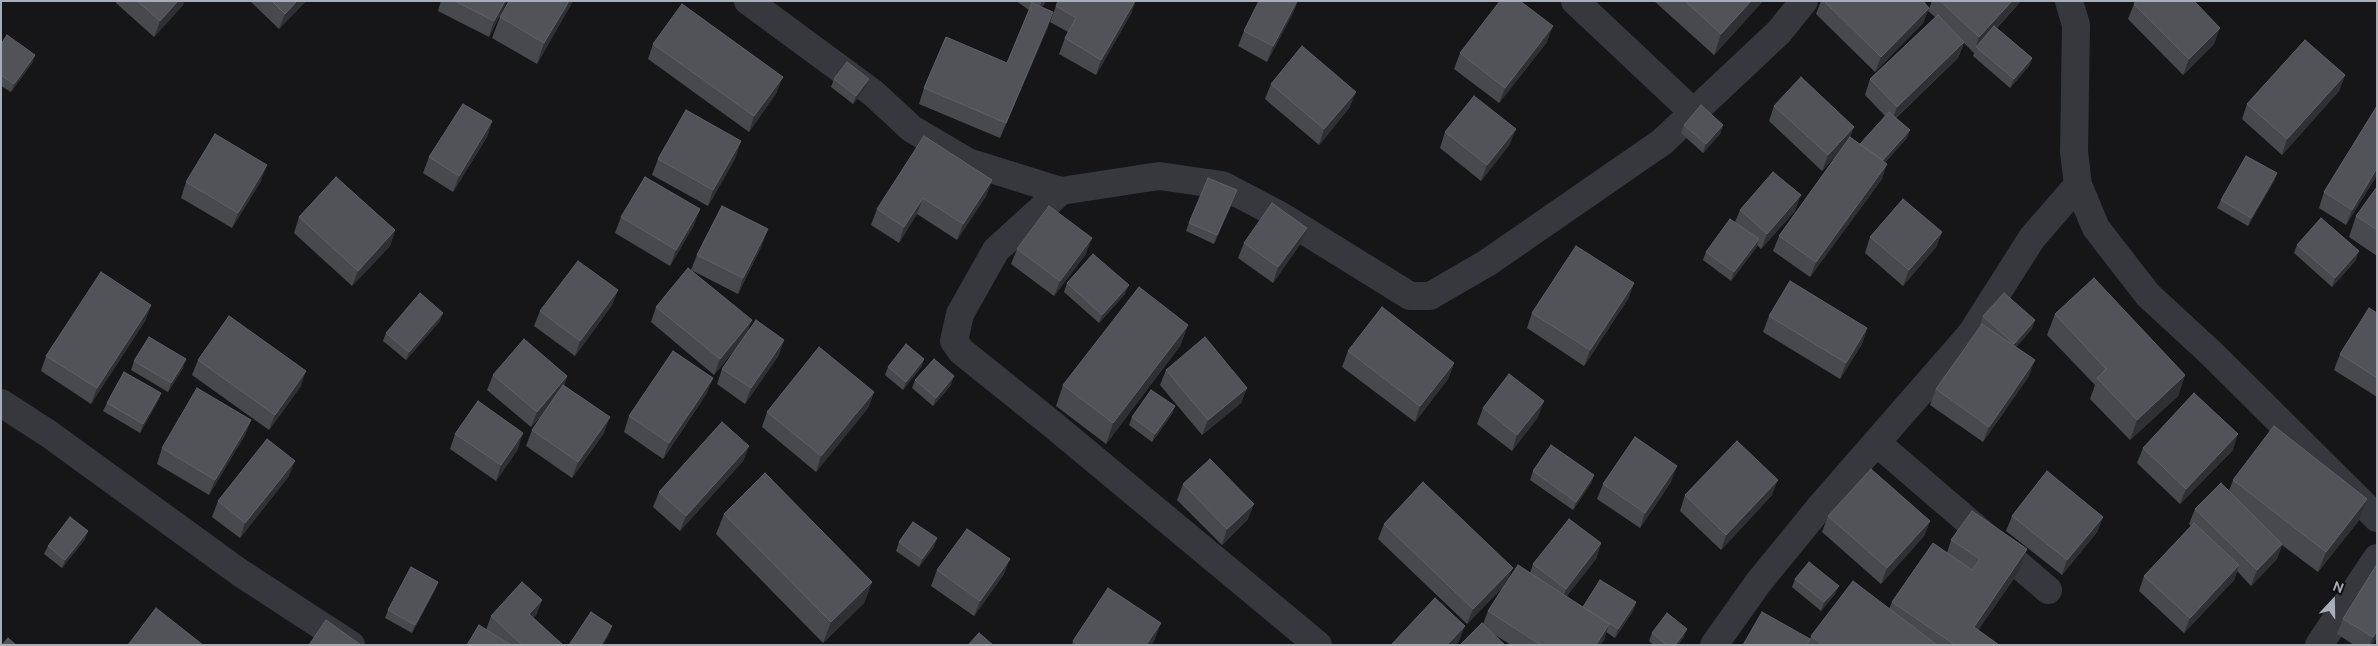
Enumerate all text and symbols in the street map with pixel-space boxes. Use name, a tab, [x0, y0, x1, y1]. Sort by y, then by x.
north arrow	[2308, 576, 2358, 626]
text: N	[2331, 578, 2346, 596]

